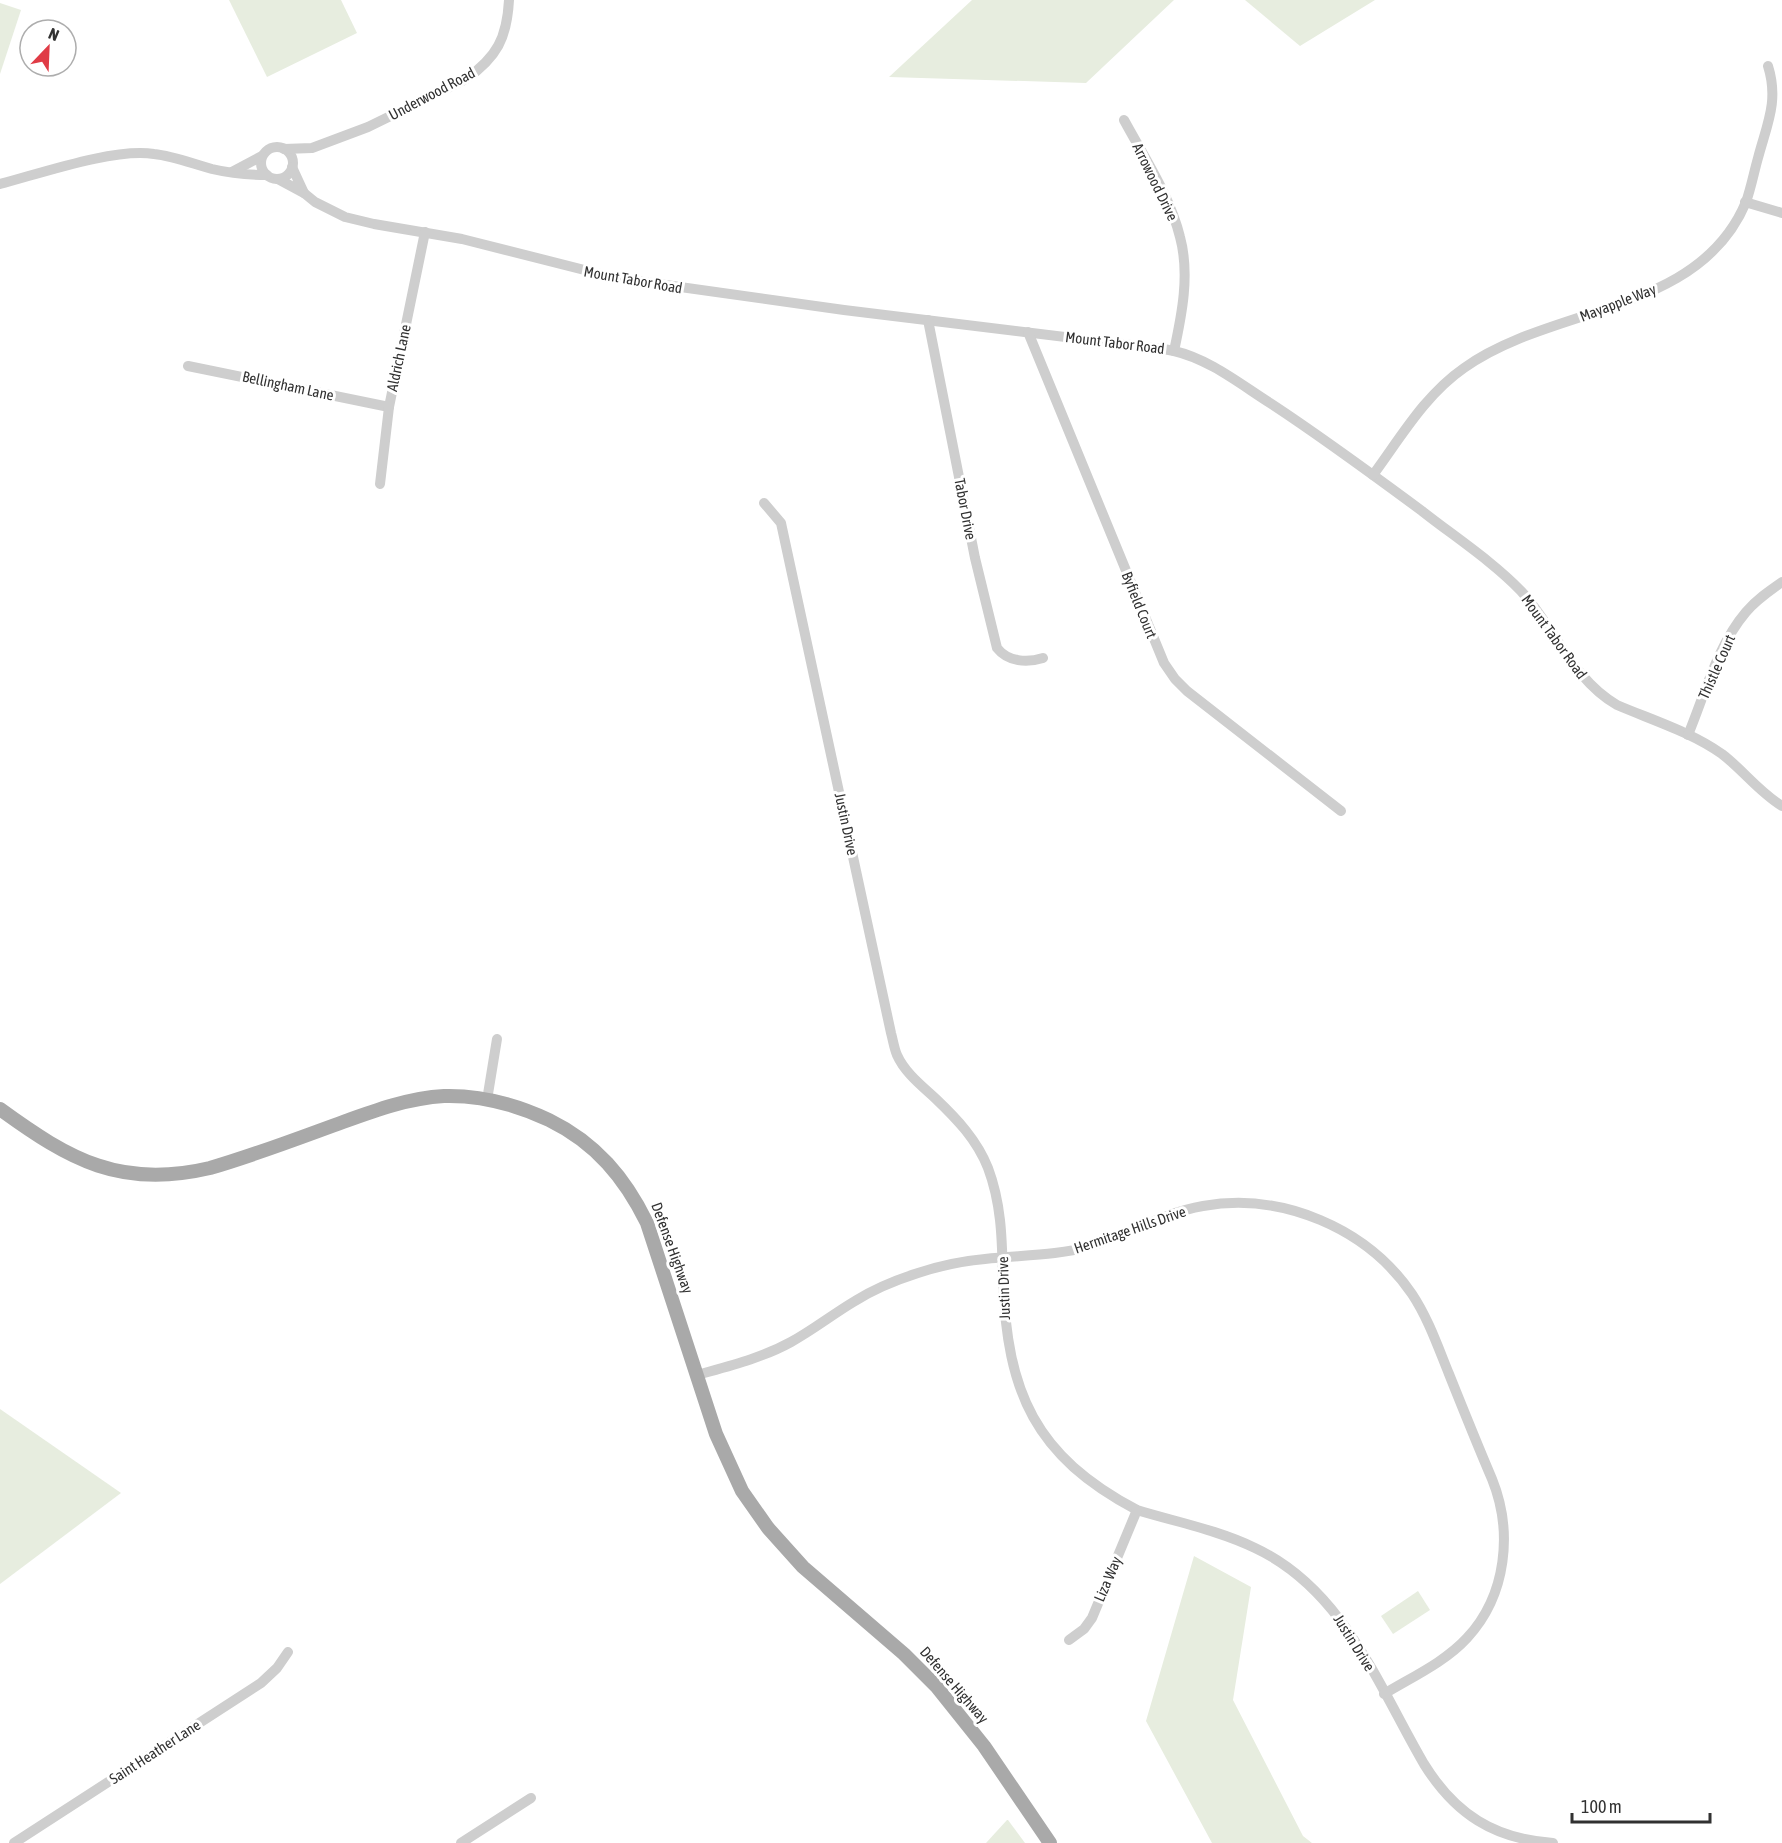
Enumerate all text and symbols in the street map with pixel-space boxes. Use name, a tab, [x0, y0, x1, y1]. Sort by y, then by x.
north arrow	[18, 18, 78, 78]
text: N	[46, 24, 62, 44]
street label: Underwood Road	[386, 64, 478, 123]
street label: Arrowood Drive	[1129, 140, 1182, 224]
street label: Mount Tabor Road	[582, 262, 684, 297]
street label: Mayapple Way	[1577, 280, 1658, 325]
street label: Aldrich Lane	[383, 323, 414, 393]
street label: Mount Tabor Road	[1065, 328, 1166, 357]
street label: Bellingham Lane	[241, 368, 336, 404]
street label: Tabor Drive	[951, 477, 980, 541]
street label: Byfield Court	[1118, 569, 1161, 641]
street label: Mount Tabor Road	[1518, 591, 1591, 682]
street label: Thistle Court	[1695, 632, 1738, 702]
street label: Justin Drive	[832, 791, 861, 857]
street label: Defense Highway	[648, 1200, 697, 1296]
street label: Hermitage Hills Drive	[1072, 1202, 1188, 1257]
street label: Justin Drive	[994, 1256, 1013, 1320]
street label: Liza Way	[1090, 1554, 1125, 1604]
street label: Justin Drive	[1330, 1611, 1379, 1674]
street label: Defense Highway	[917, 1643, 992, 1726]
street label: Saint Heather Lane	[106, 1716, 203, 1787]
scale bar	[1572, 1786, 1710, 1824]
text: 100 m	[1581, 1796, 1622, 1817]

